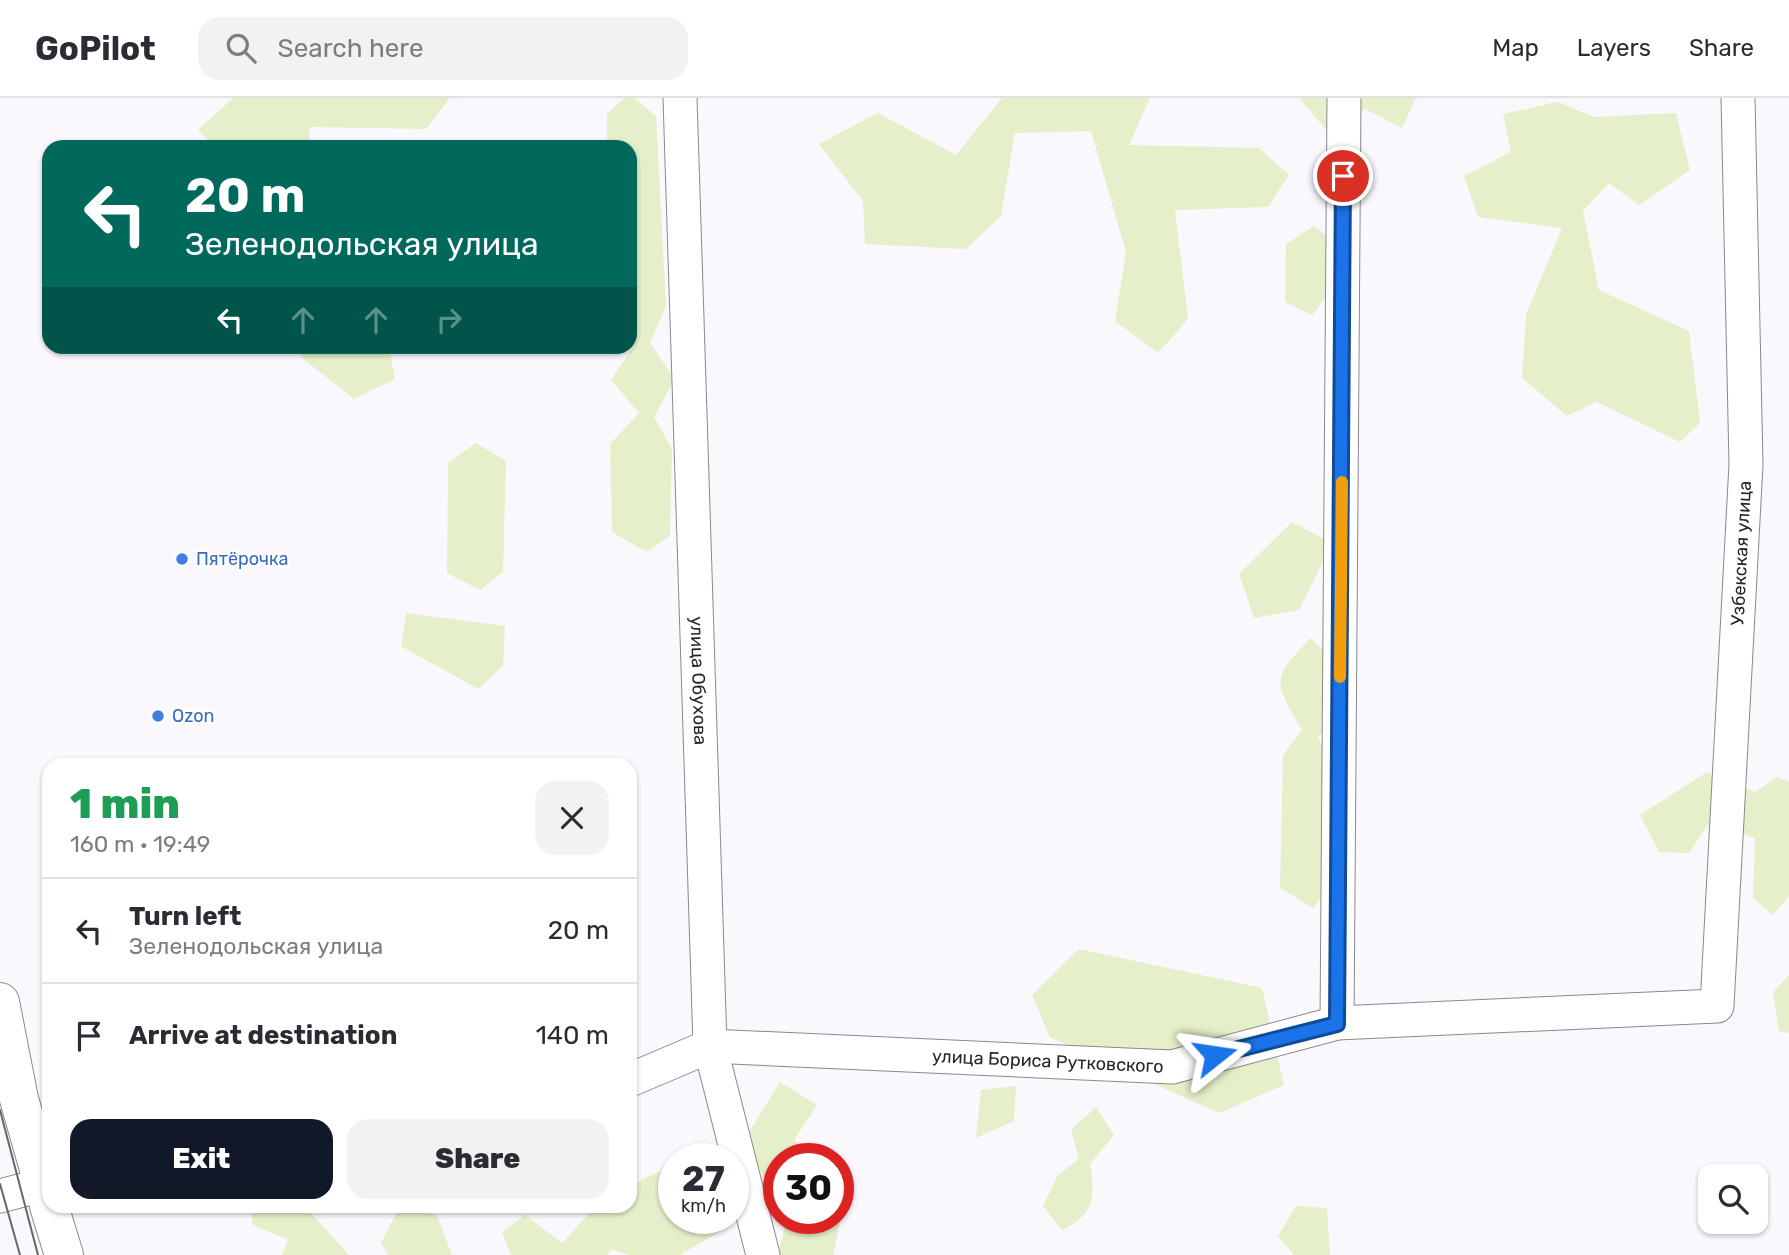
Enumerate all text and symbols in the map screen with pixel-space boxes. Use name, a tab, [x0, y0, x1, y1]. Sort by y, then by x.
search box	[198, 17, 688, 80]
text: GoPilot	[35, 29, 156, 68]
icon: search	[222, 29, 260, 67]
text: Search here	[278, 33, 423, 64]
text: Map	[1492, 34, 1539, 62]
text: Layers	[1577, 34, 1651, 62]
text: Share	[1689, 34, 1754, 62]
pin	[1313, 146, 1373, 206]
icon: arrive	[1324, 157, 1362, 195]
text: 20 m	[185, 166, 306, 224]
icon: left	[70, 168, 161, 259]
text: Зеленодольская улица	[185, 225, 539, 263]
icon: left	[211, 301, 249, 339]
icon: ahead	[284, 301, 322, 339]
icon: ahead	[357, 301, 395, 339]
icon: right	[430, 301, 468, 339]
street label: Узбекская улица	[1726, 480, 1756, 626]
place label: Пятёрочка	[196, 548, 289, 570]
marker: Пятёрочка	[174, 551, 190, 567]
street label: улица Обухова	[685, 616, 711, 745]
place label: Ozon	[172, 705, 214, 727]
marker: Ozon	[150, 708, 166, 724]
text: 1 min	[70, 779, 180, 829]
button: close	[535, 781, 609, 855]
text: 160 m · 19:49	[70, 830, 210, 858]
text: Turn left	[129, 901, 241, 932]
icon: left	[70, 912, 108, 950]
text: 20 m	[548, 915, 609, 946]
text: Зеленодольская улица	[129, 932, 383, 960]
icon: arrive	[70, 1017, 108, 1055]
position arrow	[1178, 1018, 1252, 1092]
text: Arrive at destination	[129, 1020, 397, 1051]
text: 140 m	[536, 1020, 609, 1051]
street label: улица Бориса Рутковского	[931, 1045, 1164, 1078]
button: Exit	[70, 1119, 333, 1199]
button: Share	[347, 1119, 609, 1199]
speed limit sign: 30	[763, 1143, 854, 1234]
text: 27	[682, 1158, 725, 1200]
map controls	[1698, 1164, 1768, 1234]
button: search	[1698, 1164, 1768, 1234]
text: km/h	[681, 1195, 726, 1217]

